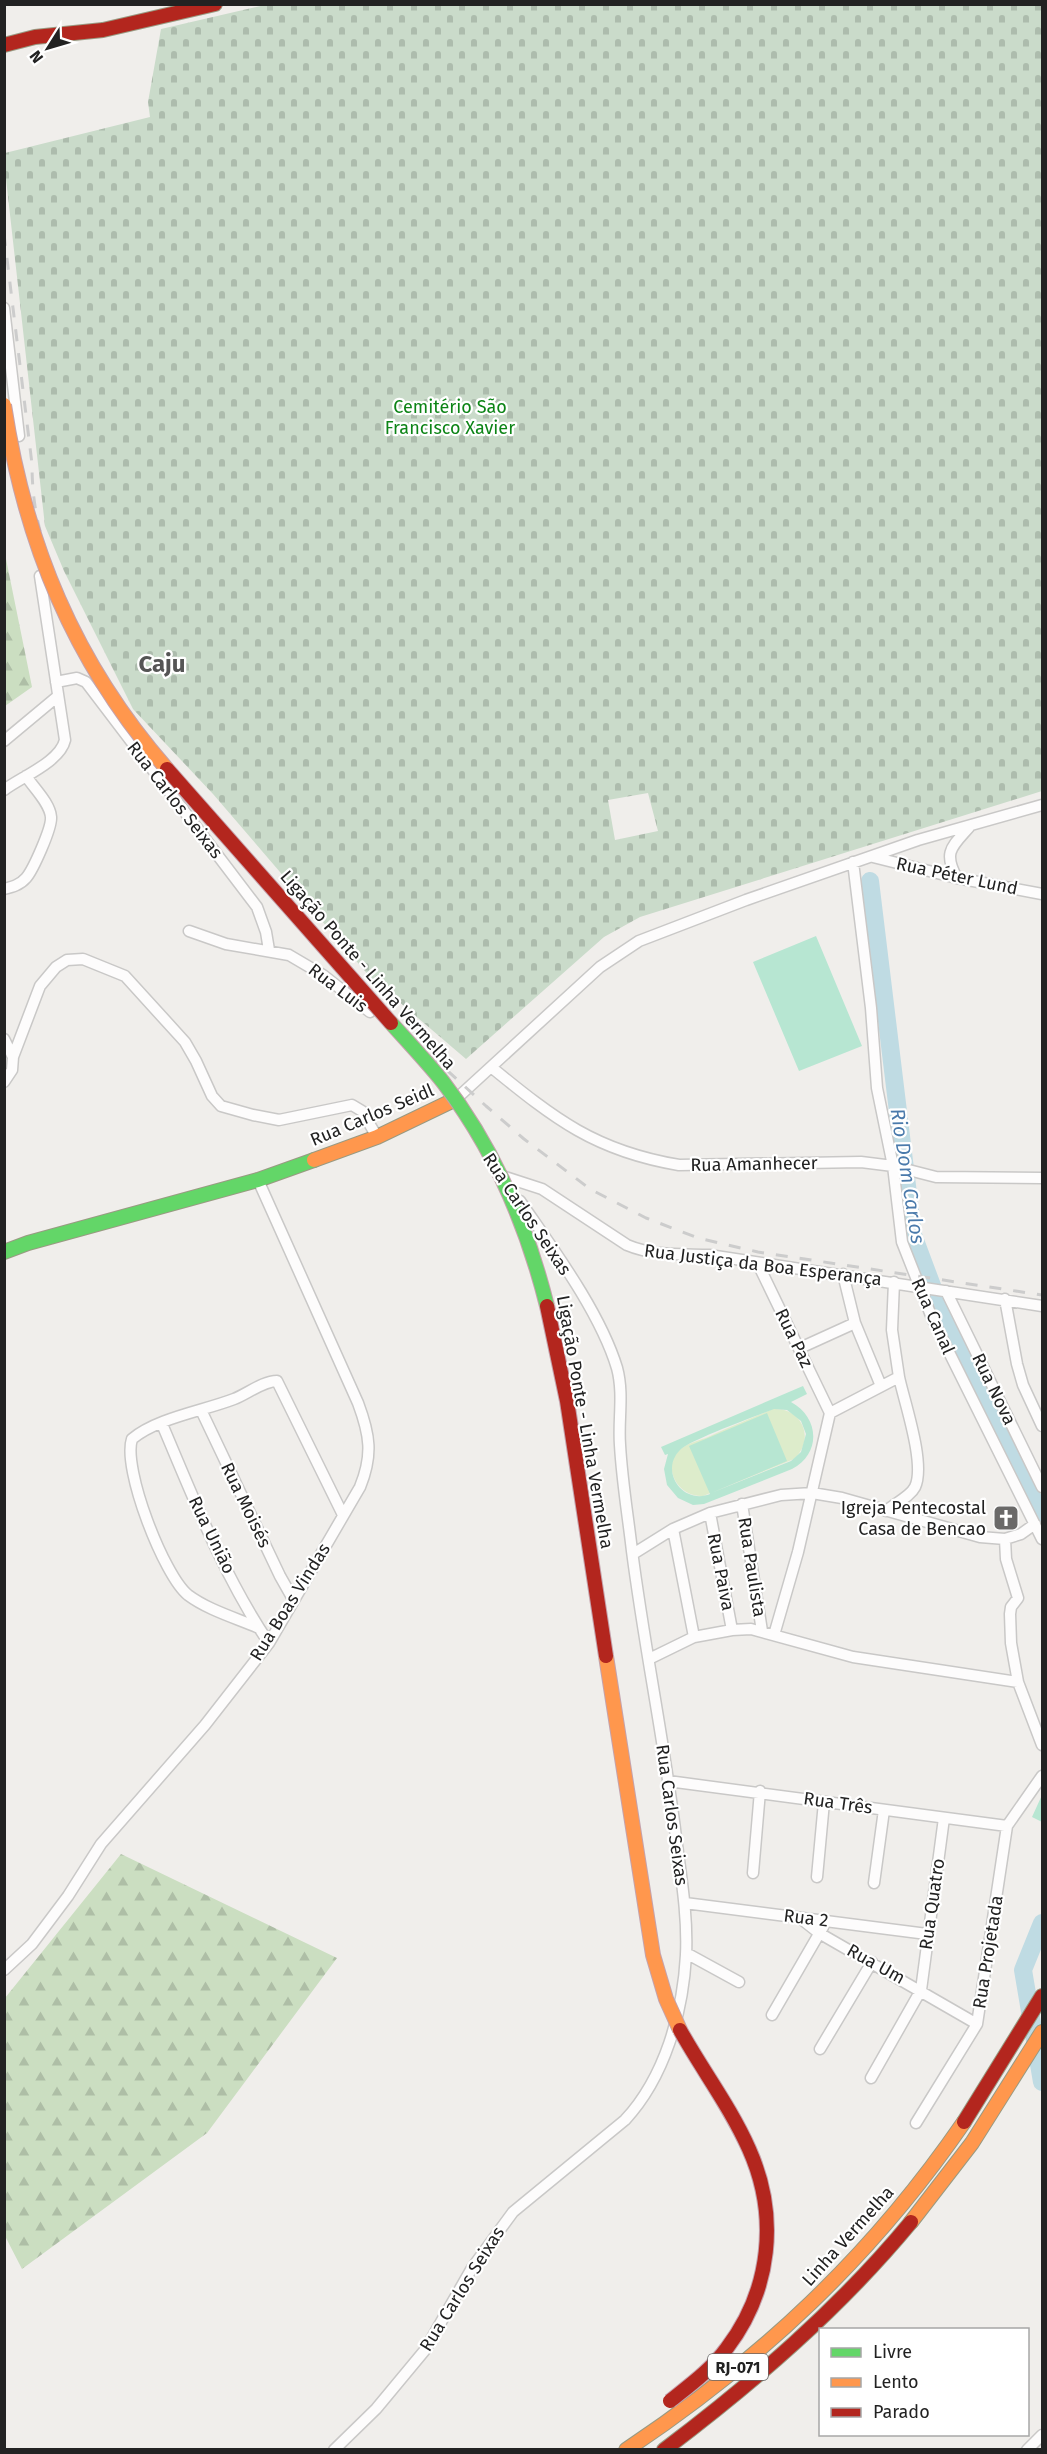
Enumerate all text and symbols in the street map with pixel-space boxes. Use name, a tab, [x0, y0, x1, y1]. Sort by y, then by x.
north arrow	[18, 18, 78, 78]
text: N	[26, 47, 47, 67]
park label: Cemitério São Francisco Xavier	[385, 396, 515, 439]
district label: Caju	[139, 650, 185, 678]
street label: Rua Carlos Seixas	[122, 737, 228, 863]
street label: Rua Péter Lund	[894, 852, 1020, 900]
street label: Ligação Ponte - Linha Vermelha	[275, 866, 461, 1074]
street label: Rua Luis	[304, 959, 372, 1017]
street label: Rua Carlos Seidl	[307, 1079, 437, 1151]
water label: Rio Dom Carlos	[885, 1107, 931, 1245]
street label: Rua Carlos Seixas	[478, 1149, 576, 1279]
street label: Rua Amanhecer	[690, 1152, 818, 1176]
street label: Rua Justiça da Boa Esperança	[643, 1239, 883, 1291]
street label: Rua Canal	[906, 1274, 960, 1358]
street label: Ligação Ponte - Linha Vermelha	[552, 1294, 618, 1550]
street label: Rua Paz	[770, 1305, 818, 1371]
street label: Rua Nova	[967, 1350, 1021, 1428]
street label: Rua Moisés	[216, 1459, 276, 1551]
street label: Rua União	[184, 1493, 240, 1577]
place label: Igreja Pentecostal Casa de Bencao	[841, 1497, 986, 1540]
church icon: Igreja Pentecostal Casa de Bencao	[991, 1503, 1021, 1533]
street label: Rua Paulista	[733, 1516, 771, 1618]
street label: Rua Paiva	[703, 1531, 739, 1613]
street label: Rua Boas Vindas	[245, 1539, 335, 1665]
street label: Rua Carlos Seixas	[651, 1743, 693, 1887]
street label: Rua Três	[802, 1787, 874, 1819]
street label: Rua Quatro	[915, 1857, 949, 1951]
street label: Rua Projetada	[968, 1894, 1008, 2010]
street label: Rua 2	[782, 1904, 830, 1932]
street label: Rua Um	[843, 1939, 909, 1989]
street label: Linha Vermelha	[797, 2181, 899, 2291]
street label: Rua Carlos Seixas	[415, 2223, 509, 2355]
legend	[819, 2328, 1029, 2436]
text: Livre	[873, 2341, 912, 2363]
road number: RJ-071	[708, 2354, 768, 2380]
text: Lento	[873, 2371, 919, 2393]
text: Parado	[873, 2401, 930, 2423]

